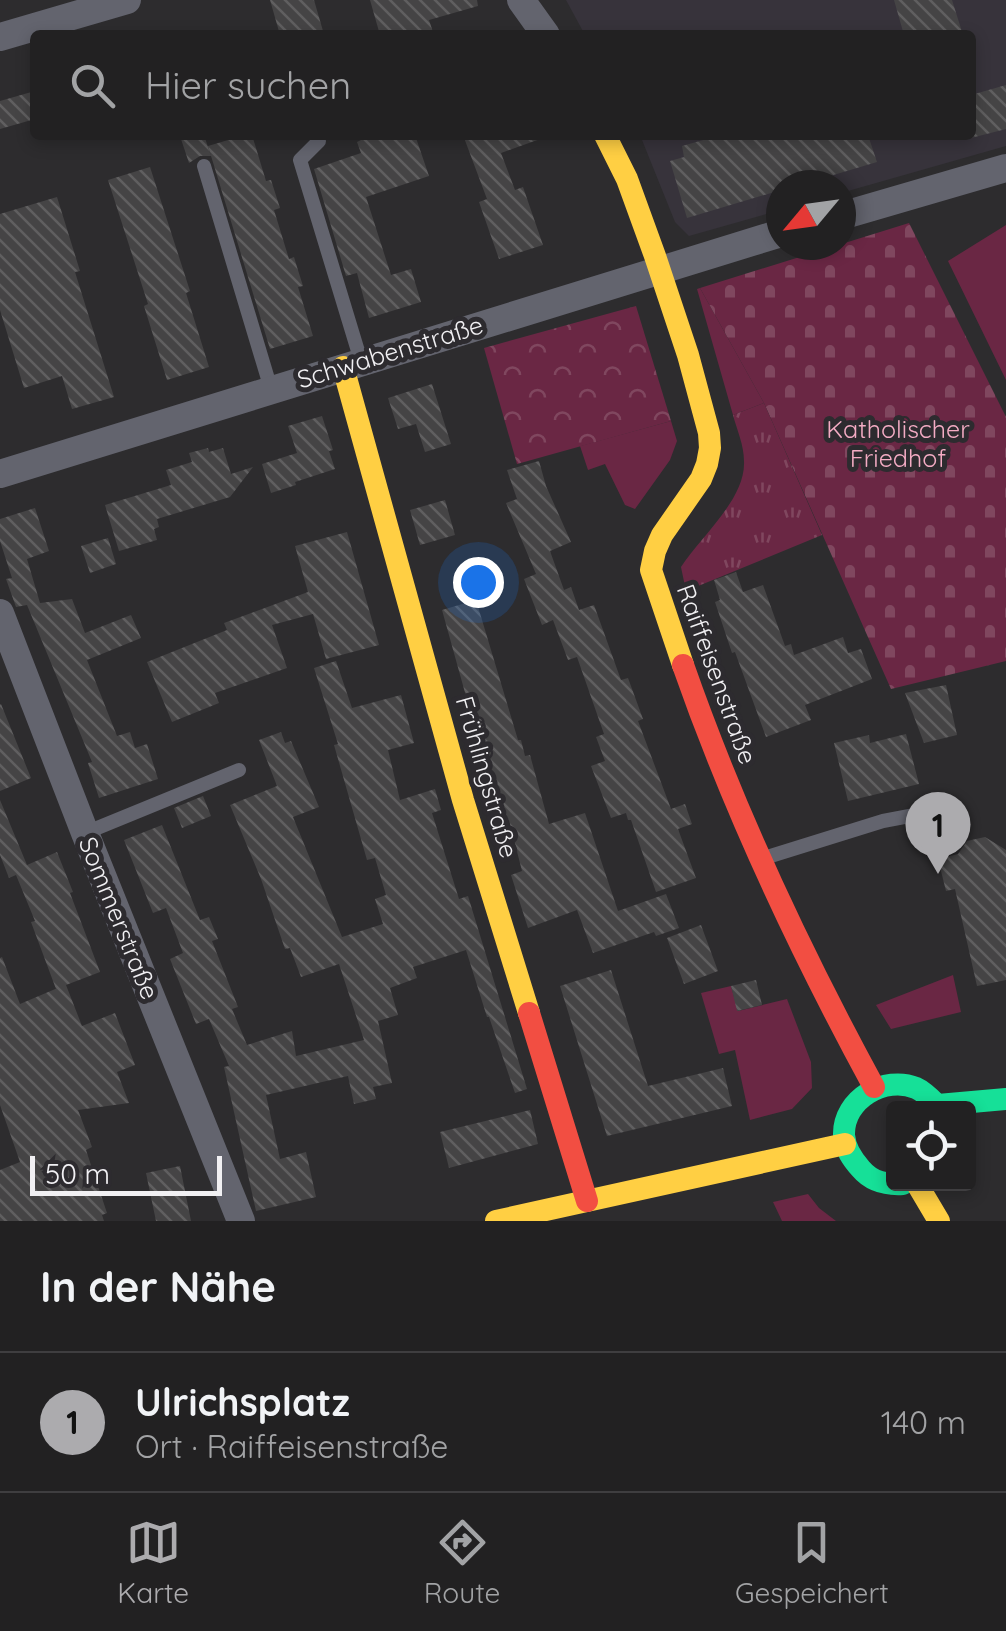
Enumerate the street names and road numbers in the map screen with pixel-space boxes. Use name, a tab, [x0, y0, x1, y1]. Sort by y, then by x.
street label: Schwabenstraße	[293, 308, 487, 395]
street label: Raiffeisenstraße	[671, 580, 764, 768]
street label: Frühlingstraße	[450, 692, 525, 861]
street label: Sommerstraße	[73, 832, 166, 1004]

